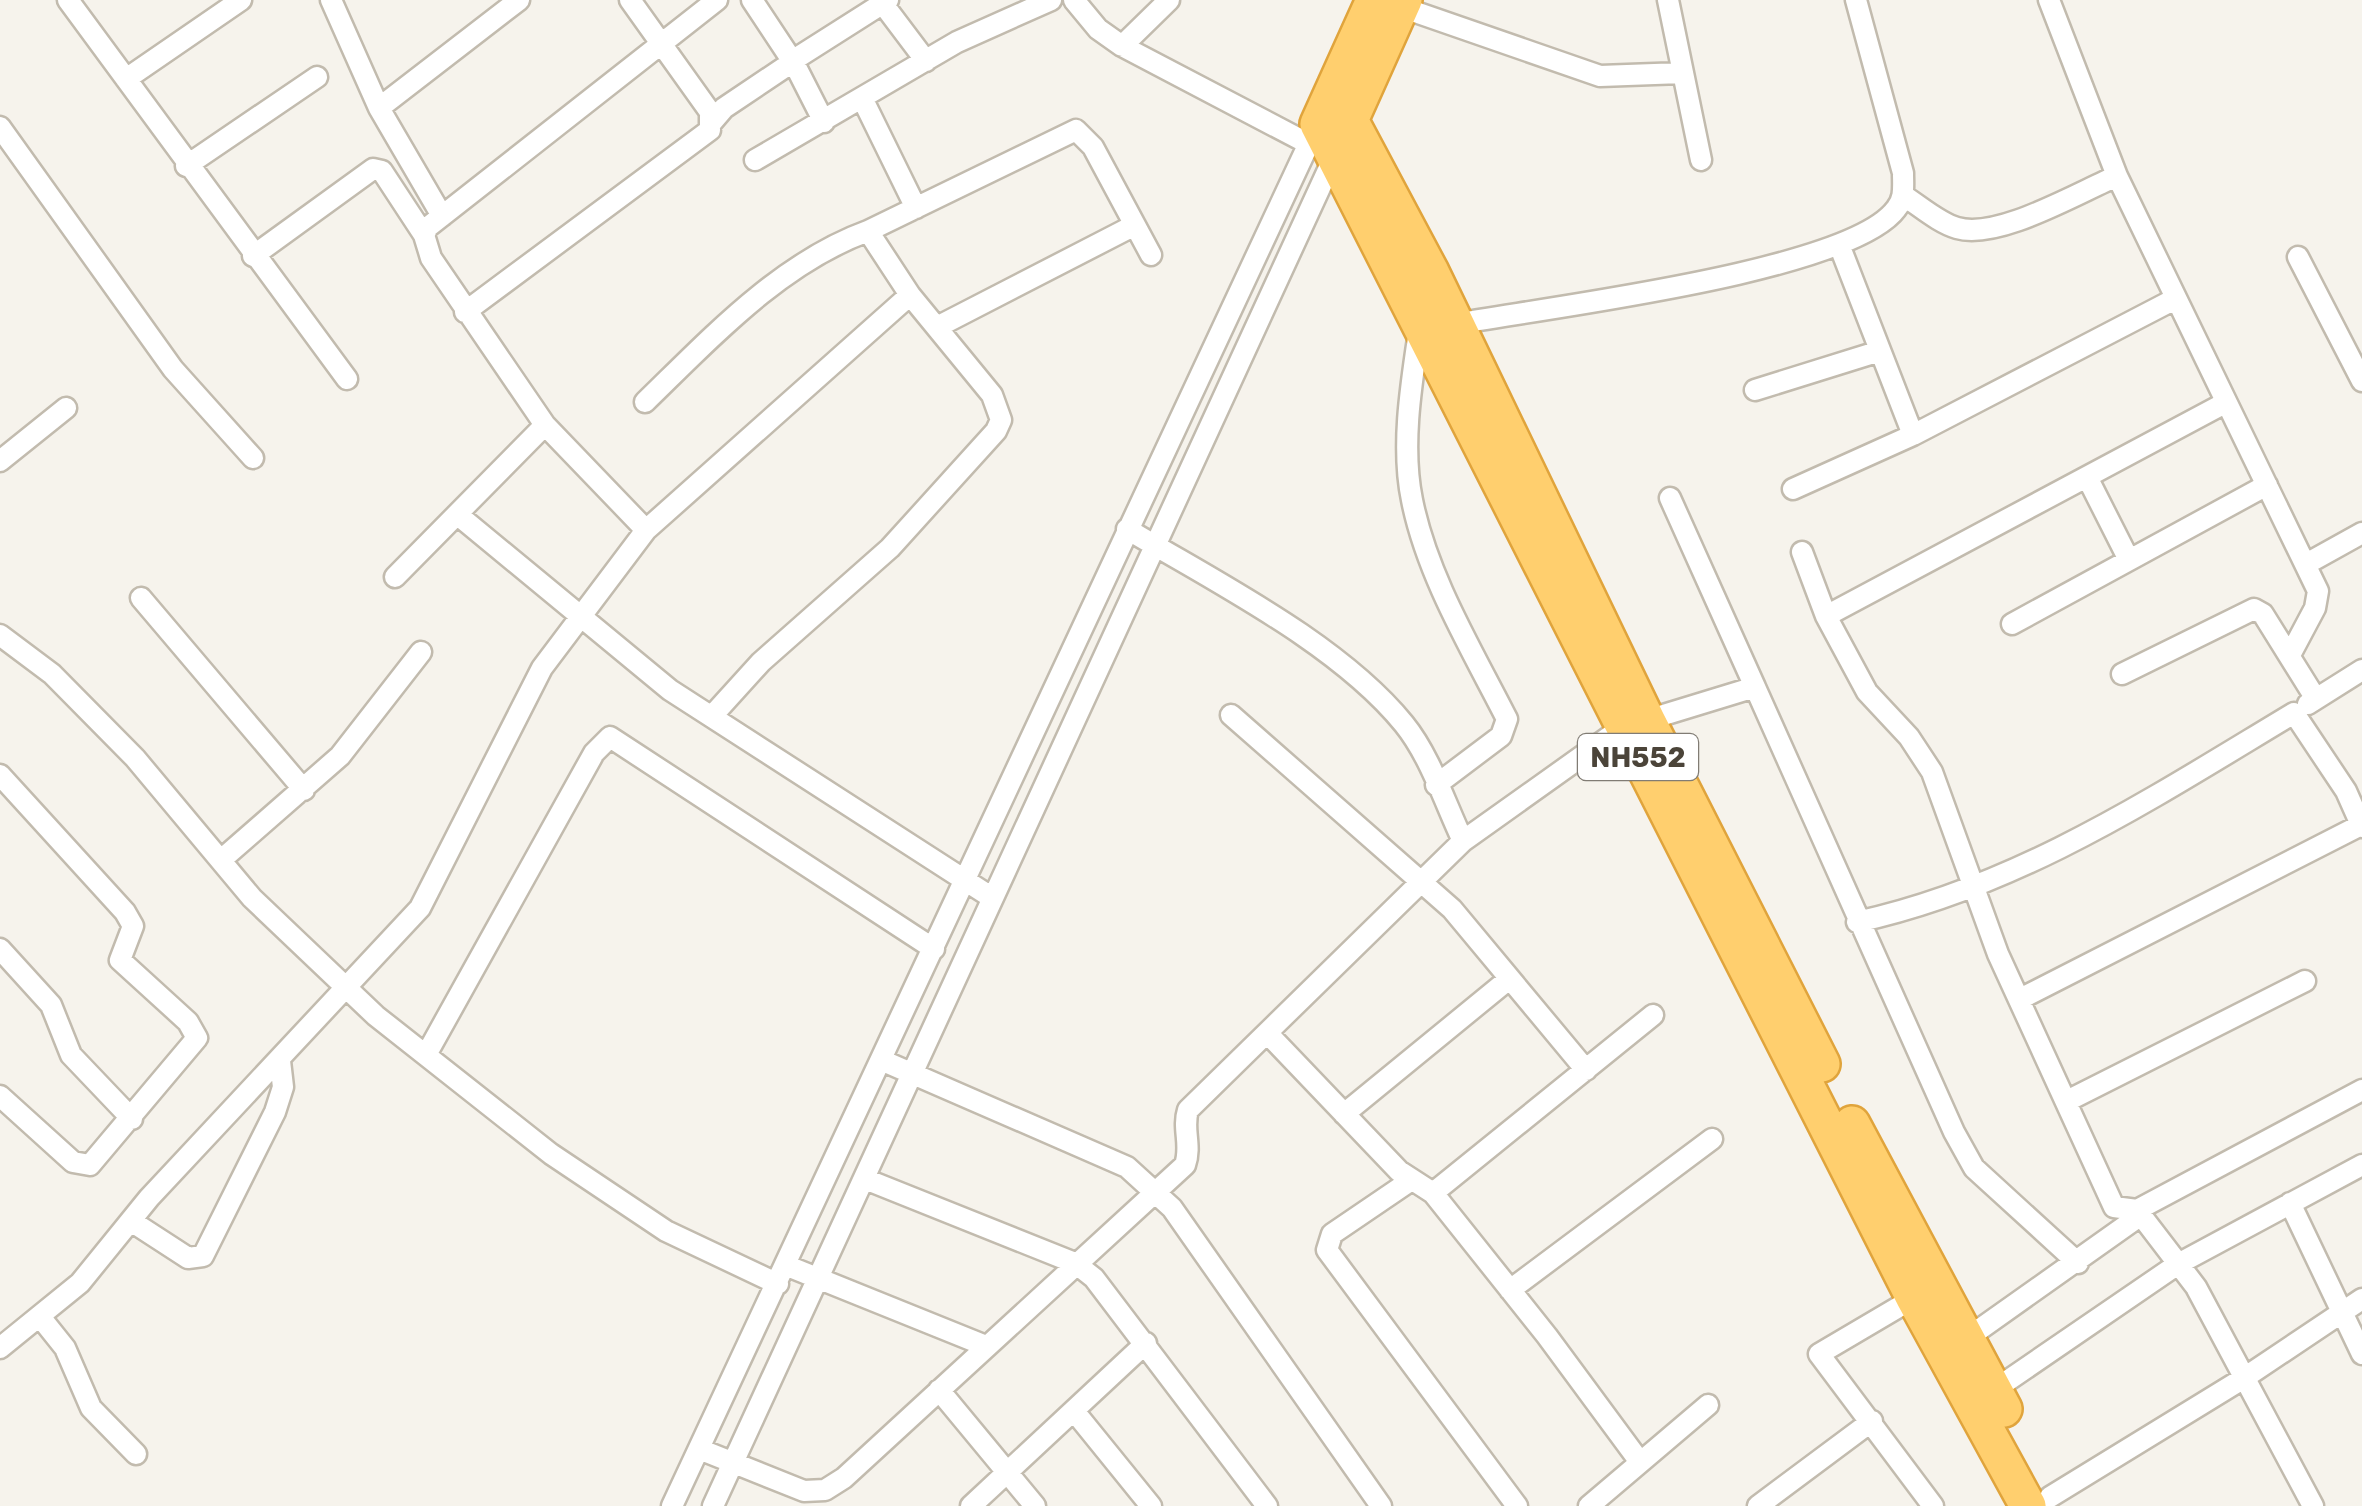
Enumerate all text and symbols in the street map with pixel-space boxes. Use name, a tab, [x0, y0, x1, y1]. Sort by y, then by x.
road number: NH552	[1578, 734, 1698, 780]

